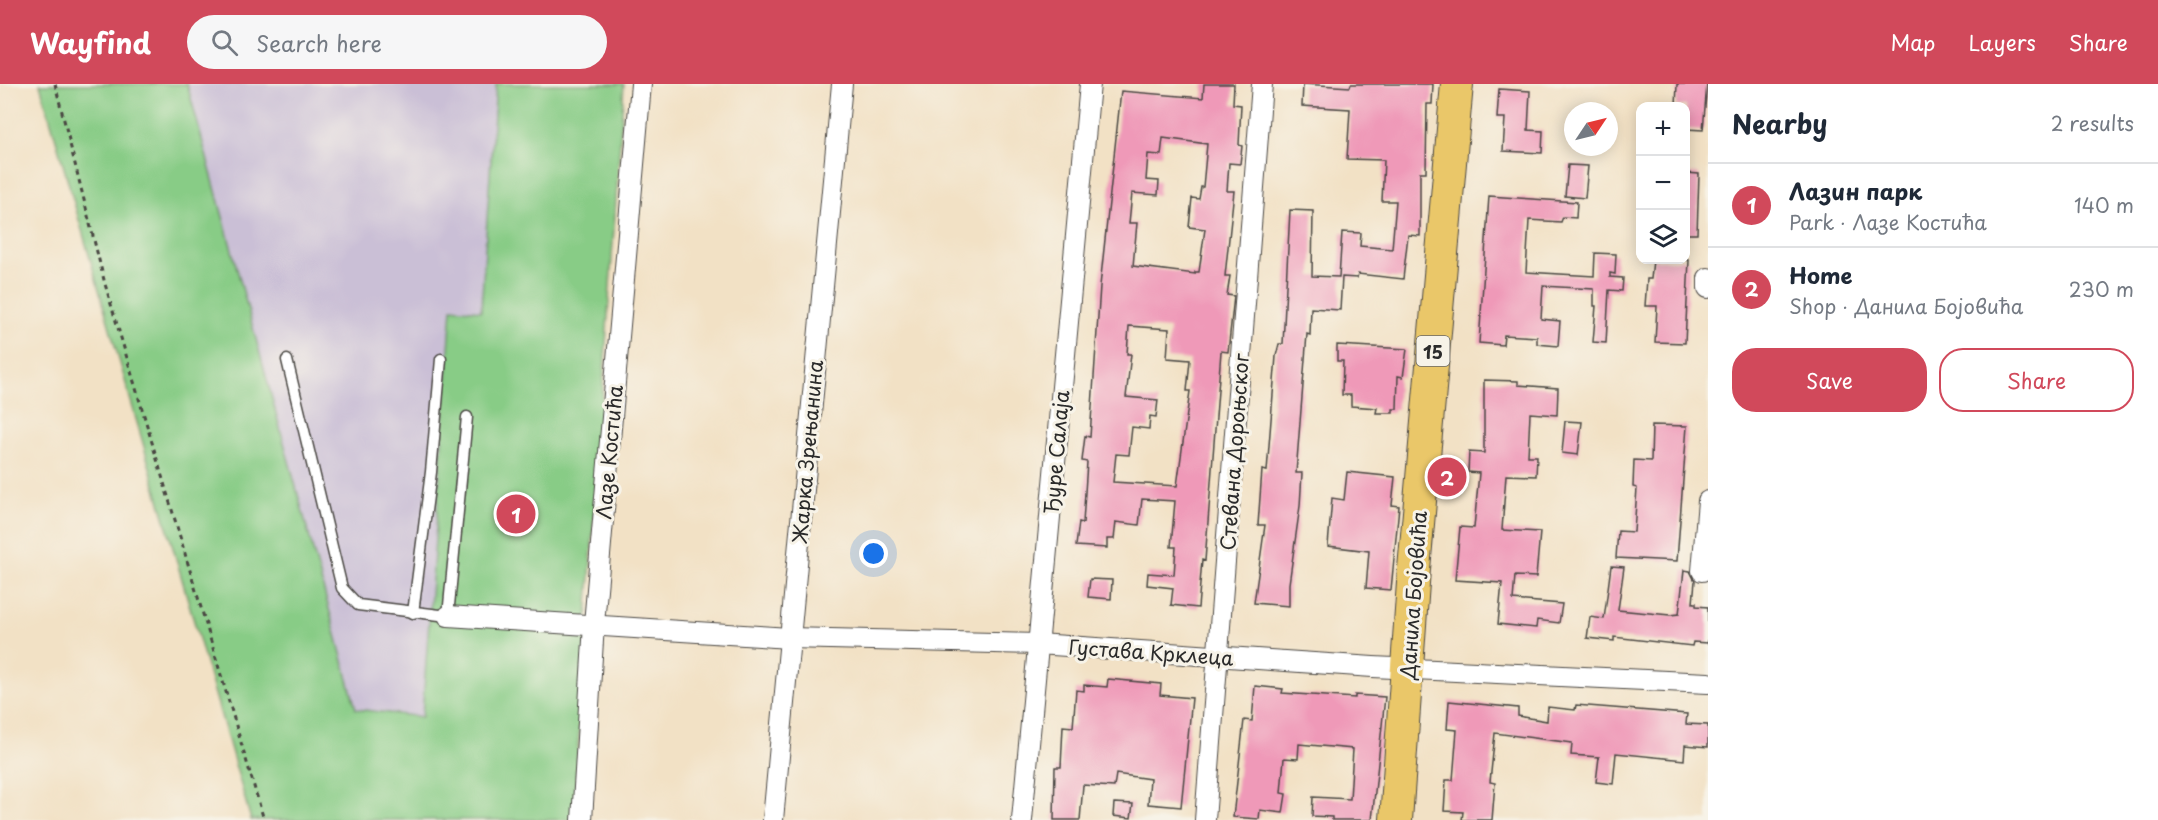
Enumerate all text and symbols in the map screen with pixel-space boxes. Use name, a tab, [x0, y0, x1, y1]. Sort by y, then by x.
search box	[187, 15, 607, 69]
text: Wayfind	[30, 21, 151, 64]
icon: search	[208, 26, 241, 59]
text: Search here	[256, 26, 382, 59]
text: Map	[1891, 26, 1935, 58]
text: Layers	[1968, 26, 2036, 58]
text: Share	[2069, 26, 2128, 58]
north arrow	[1564, 102, 1618, 156]
map controls	[1636, 102, 1690, 264]
button: +	[1636, 102, 1690, 156]
text: Nearby	[1732, 104, 1827, 143]
text: 2 results	[2051, 108, 2134, 138]
button: −	[1636, 156, 1690, 210]
text: Лазин парк	[1789, 174, 1922, 207]
text: 1	[1747, 190, 1756, 220]
text: 140 m	[2074, 190, 2134, 220]
text: Park · Лазе Костића	[1789, 207, 1987, 237]
button: layers	[1636, 210, 1690, 264]
text: Home	[1789, 258, 1853, 291]
text: 2	[1744, 274, 1759, 304]
text: 230 m	[2069, 274, 2134, 304]
text: Shop · Данила Бојовића	[1789, 291, 2023, 321]
road number: 15	[1416, 336, 1450, 366]
button: Save	[1732, 348, 1927, 412]
button: Share	[1939, 348, 2134, 412]
street label: Стевана Дороњског	[1212, 352, 1256, 551]
street label: Жарка Зрењанина	[784, 358, 830, 545]
street label: Лазе Костића	[588, 383, 630, 520]
street label: Ђуре Салаја	[1036, 388, 1076, 515]
pin: 2	[1428, 454, 1466, 500]
pin: 1	[496, 492, 536, 536]
street label: Данила Бојовића	[1392, 509, 1434, 681]
your location	[859, 539, 888, 568]
street label: Густава Крклеца	[1067, 631, 1235, 673]

